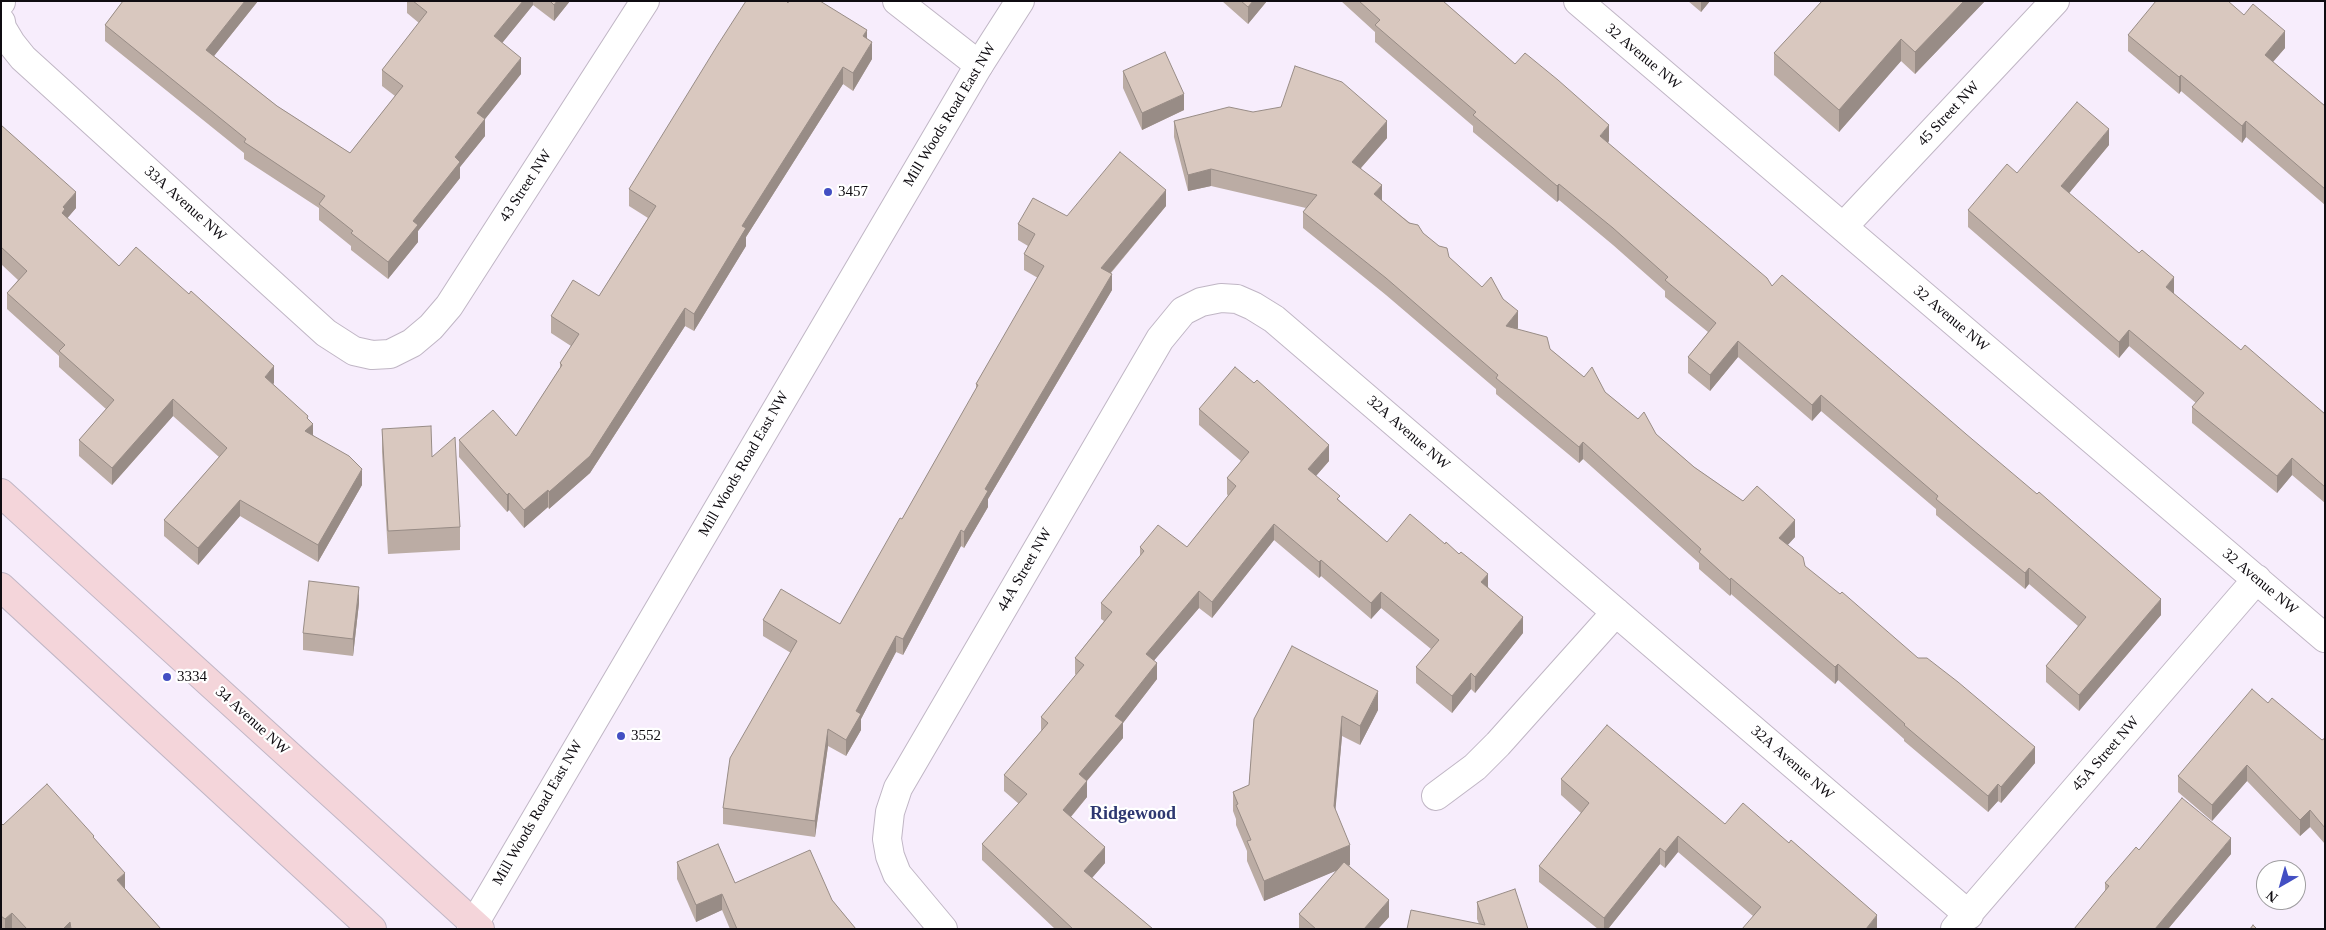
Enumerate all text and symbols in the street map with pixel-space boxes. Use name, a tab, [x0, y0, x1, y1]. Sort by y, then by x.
street label: 32 Avenue NW	[1602, 20, 1684, 94]
street label: Mill Woods Road East NW	[900, 40, 1000, 190]
street label: 45 Street NW	[1914, 78, 1984, 150]
street label: 43 Street NW	[496, 147, 556, 225]
street label: 33A Avenue NW	[140, 163, 230, 245]
place label: 3457	[838, 183, 868, 201]
marker: 3457	[822, 186, 834, 198]
street label: 32 Avenue NW	[1910, 282, 1992, 356]
street label: Mill Woods Road East NW	[695, 388, 793, 540]
street label: 32A Avenue NW	[1363, 392, 1453, 474]
street label: 44A Street NW	[994, 525, 1056, 615]
street label: 32 Avenue NW	[2219, 545, 2301, 619]
place label: 3334	[177, 668, 207, 686]
marker: 3334	[161, 671, 173, 683]
street label: 34 Avenue NW	[211, 683, 293, 759]
street label: 45A Street NW	[2069, 713, 2143, 795]
street label: 32A Avenue NW	[1747, 722, 1837, 804]
place label: 3552	[631, 727, 661, 745]
marker: 3552	[615, 730, 627, 742]
street label: Mill Woods Road East NW	[489, 737, 587, 889]
district label: Ridgewood	[1090, 803, 1176, 825]
north arrow	[2256, 860, 2306, 910]
text: N	[2263, 887, 2281, 905]

